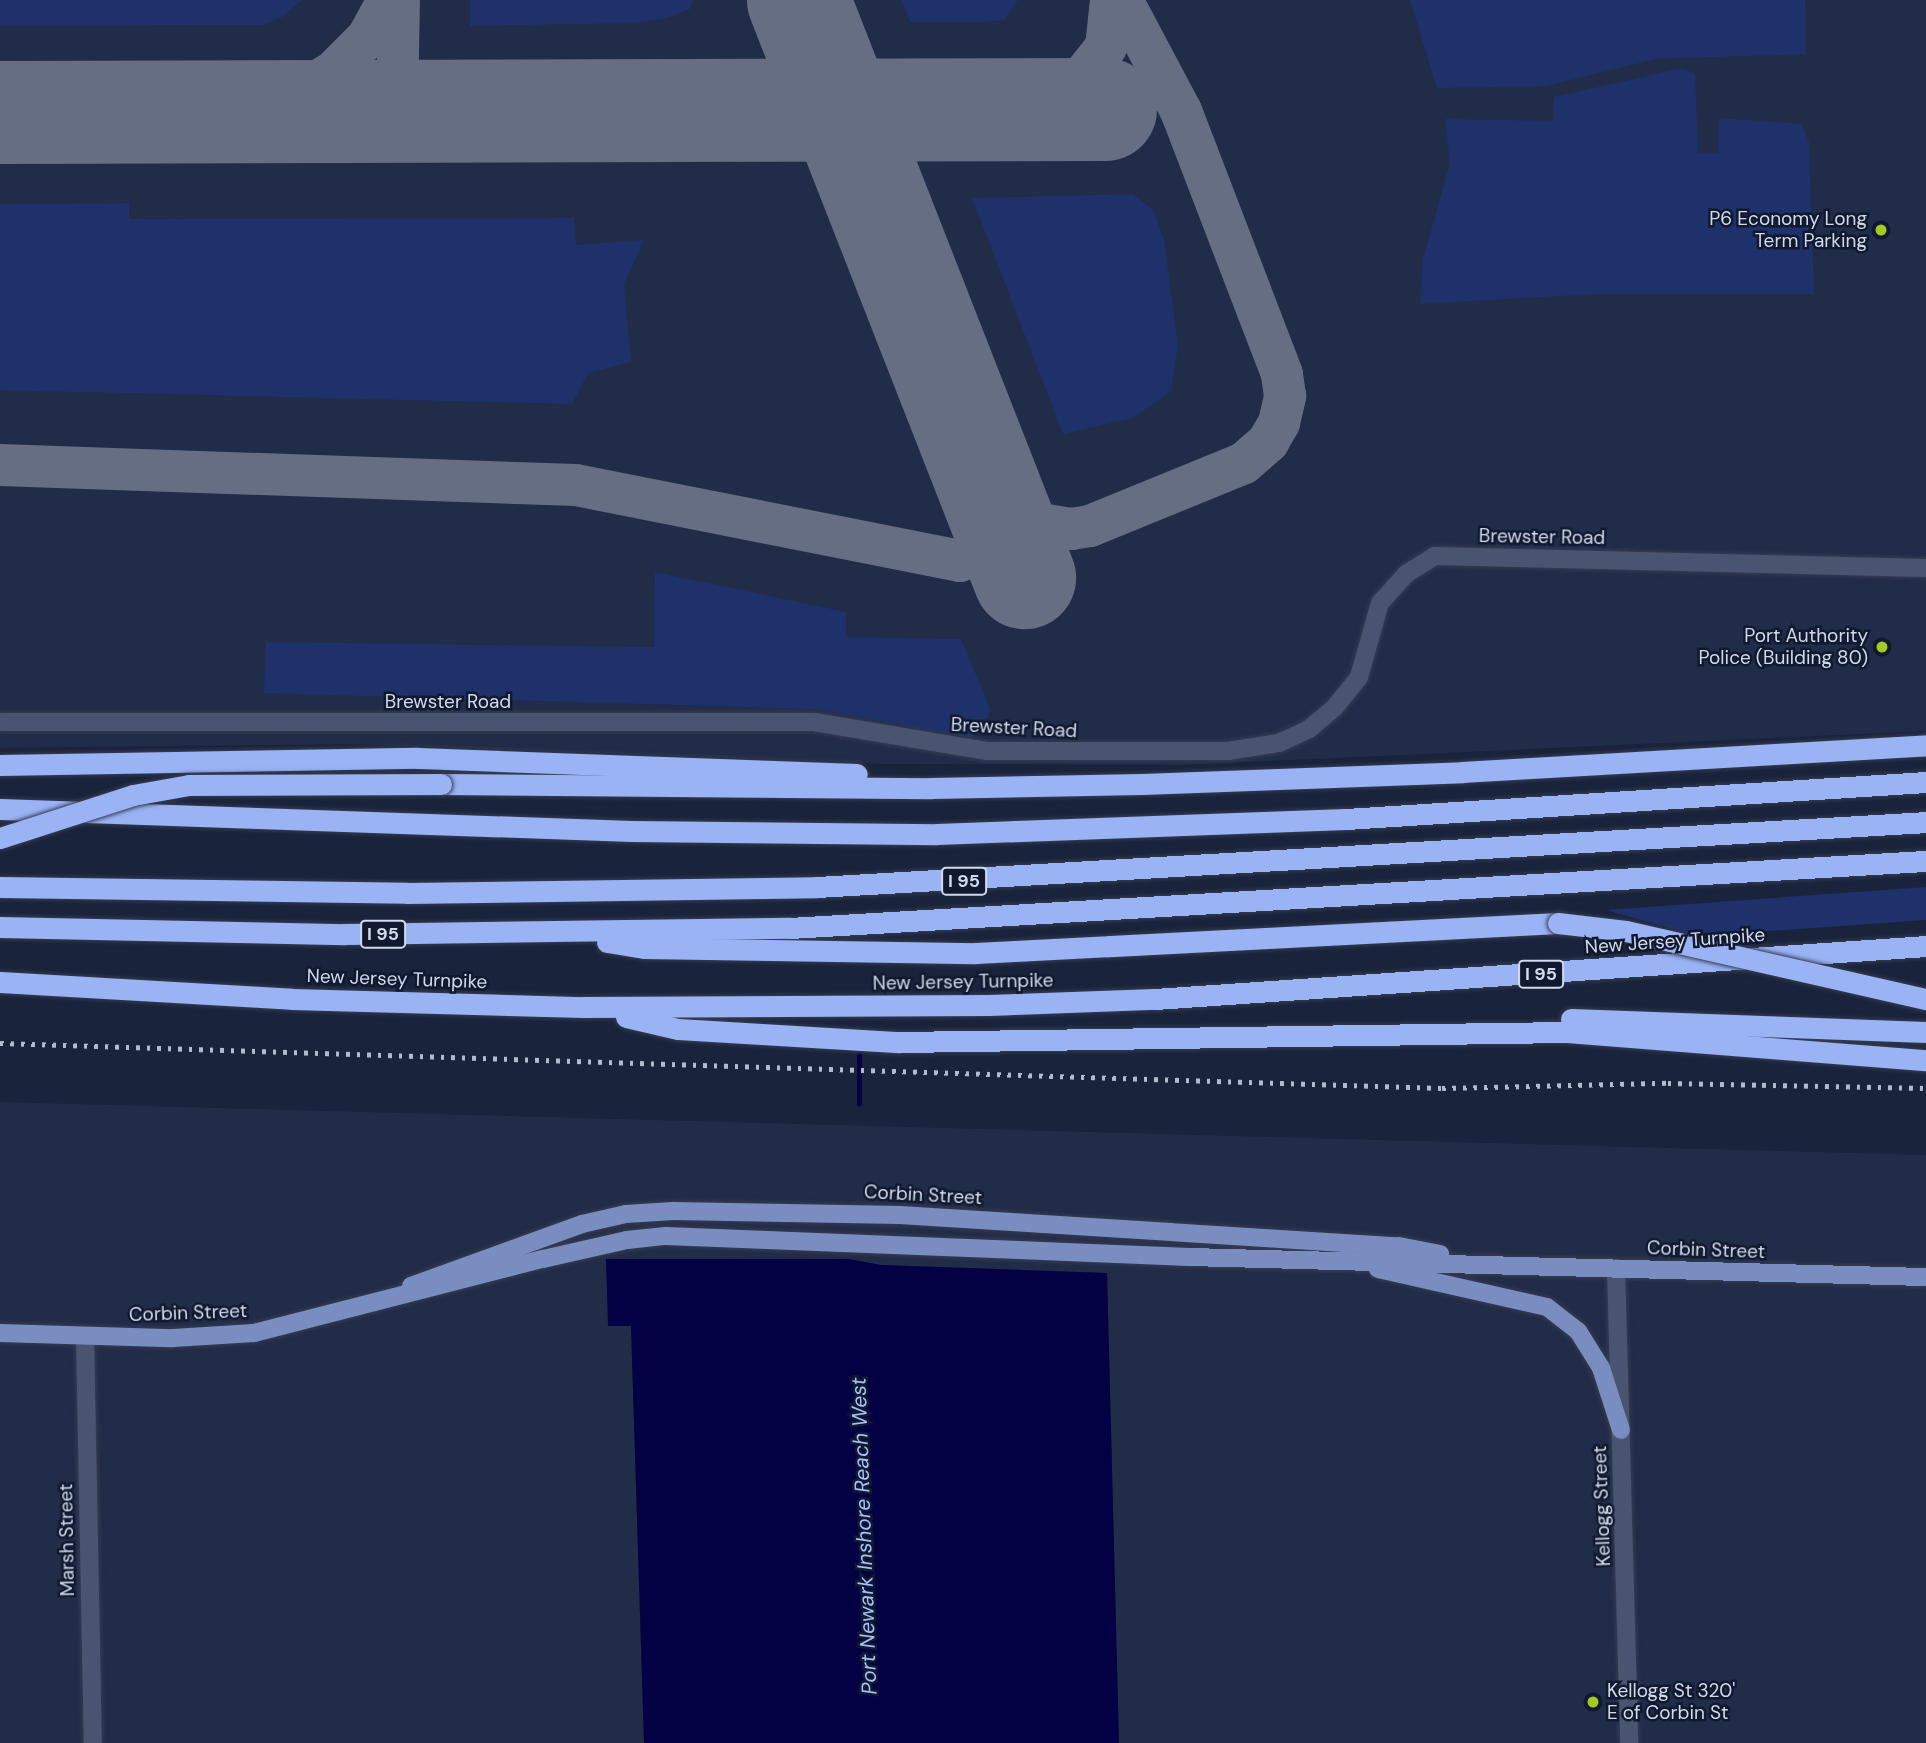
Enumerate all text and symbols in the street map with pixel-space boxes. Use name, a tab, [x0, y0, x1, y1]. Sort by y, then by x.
place label: P6 Economy Long Term Parking	[1709, 208, 1867, 252]
marker: P6 Economy Long Term Parking	[1873, 222, 1889, 238]
street label: Brewster Road	[1479, 524, 1605, 550]
place label: Port Authority Police (Building 80)	[1699, 625, 1868, 669]
marker: Port Authority Police (Building 80)	[1874, 639, 1890, 655]
street label: Brewster Road	[385, 691, 511, 713]
street label: Brewster Road	[950, 713, 1078, 743]
road number: I 95	[940, 866, 988, 896]
road number: I 95	[358, 919, 408, 948]
street label: New Jersey Turnpike	[1584, 923, 1766, 959]
road number: I 95	[1516, 959, 1566, 988]
street label: New Jersey Turnpike	[306, 964, 488, 994]
street label: New Jersey Turnpike	[872, 969, 1054, 995]
street label: Corbin Street	[863, 1181, 983, 1209]
street label: Corbin Street	[1647, 1237, 1765, 1263]
street label: Corbin Street	[129, 1300, 247, 1326]
water label: Port Newark Inshore Reach West	[846, 1377, 882, 1695]
street label: Kellogg Street	[1589, 1445, 1615, 1567]
street label: Marsh Street	[55, 1483, 79, 1597]
place label: Kellogg St 320' E of Corbin St	[1607, 1680, 1735, 1724]
marker: Kellogg St 320' E of Corbin St	[1585, 1694, 1601, 1710]

